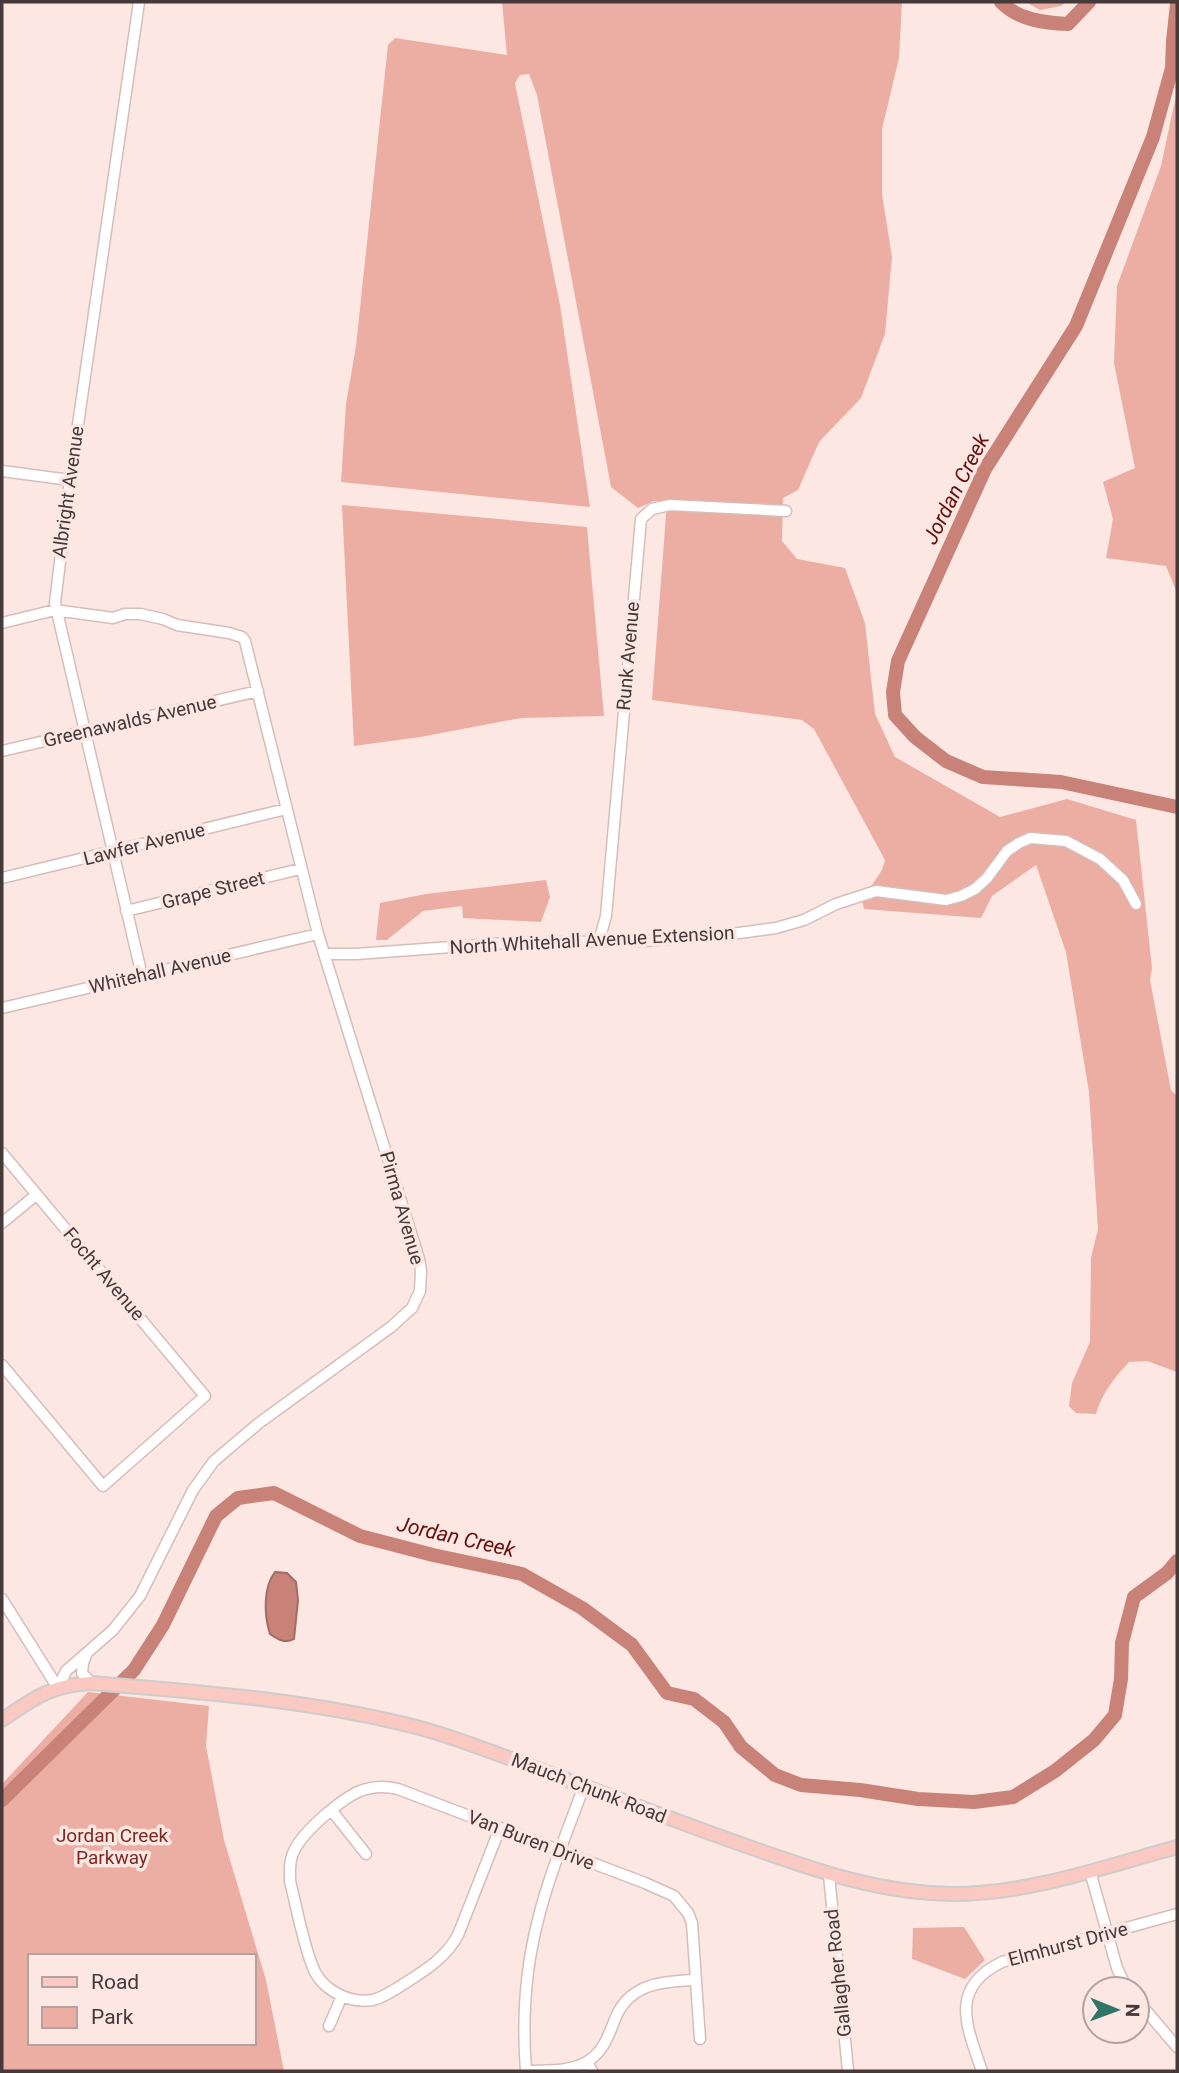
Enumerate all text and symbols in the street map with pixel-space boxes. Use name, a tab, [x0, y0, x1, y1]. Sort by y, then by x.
street label: Albright Avenue	[47, 425, 89, 559]
water label: Jordan Creek	[918, 429, 994, 548]
street label: Runk Avenue	[612, 601, 644, 711]
street label: Greenawalds Avenue	[41, 690, 219, 752]
street label: Lawfer Avenue	[81, 818, 207, 870]
street label: Grape Street	[159, 866, 267, 914]
street label: North Whitehall Avenue Extension	[449, 921, 735, 959]
street label: Whitehall Avenue	[87, 943, 233, 999]
street label: Pirma Avenue	[375, 1149, 429, 1267]
street label: Focht Avenue	[58, 1223, 150, 1325]
water label: Jordan Creek	[395, 1512, 518, 1562]
street label: Mauch Chunk Road	[508, 1748, 670, 1828]
street label: Van Buren Drive	[464, 1805, 598, 1875]
park label: Jordan Creek Parkway	[56, 1824, 168, 1869]
street label: Gallagher Road	[820, 1908, 856, 2038]
street label: Elmhurst Drive	[1006, 1917, 1130, 1971]
legend	[28, 1954, 256, 2045]
text: Road	[91, 1970, 139, 1994]
north arrow	[1081, 1975, 1151, 2045]
text: N	[1121, 2003, 1144, 2017]
text: Park	[91, 2005, 134, 2029]

